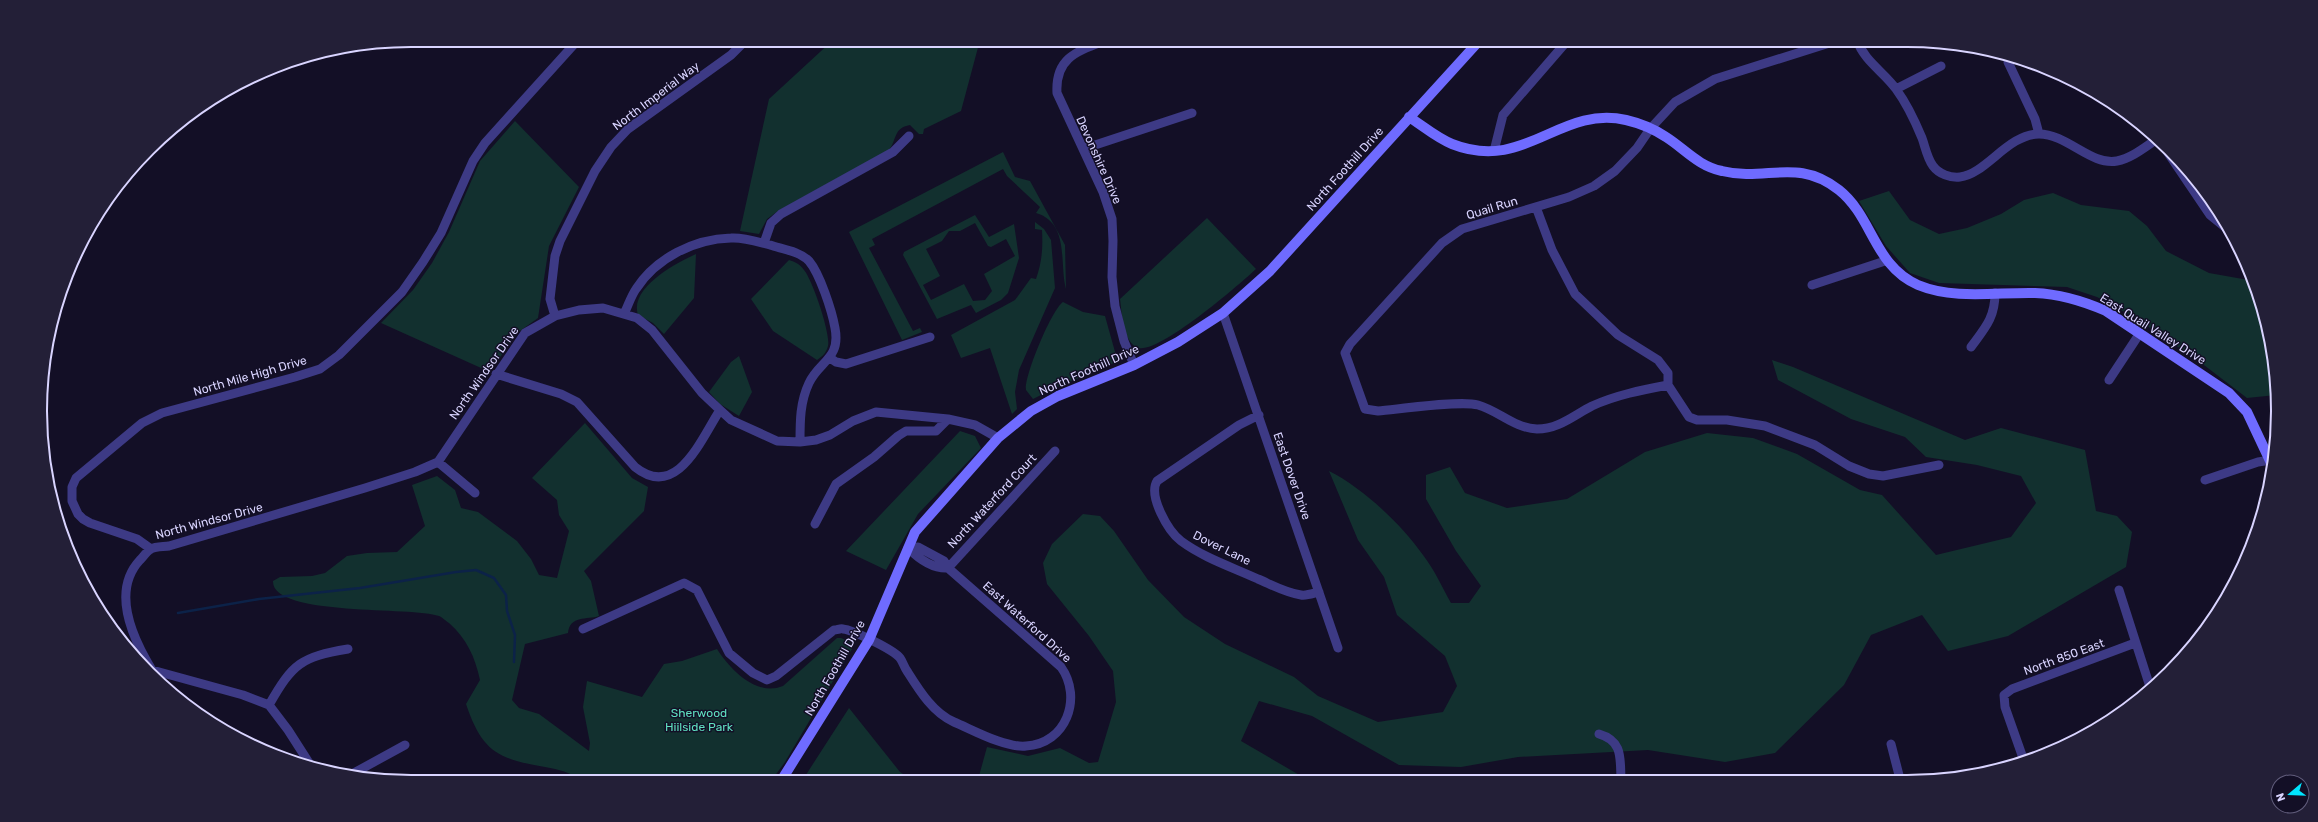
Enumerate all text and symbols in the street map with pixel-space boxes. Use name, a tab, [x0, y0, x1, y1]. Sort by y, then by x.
street label: North Imperial Way	[610, 59, 702, 133]
street label: Devonshire Drive	[1073, 114, 1125, 206]
street label: North Foothill Drive	[1304, 124, 1386, 214]
street label: Quail Run	[1465, 194, 1519, 222]
street label: East Quail Valley Drive	[2097, 291, 2209, 367]
street label: North Windsor Drive	[447, 323, 522, 422]
street label: North Foothill Drive	[1037, 342, 1141, 398]
street label: North Mile High Drive	[192, 353, 309, 399]
street label: East Dover Drive	[1270, 430, 1314, 522]
street label: North Waterford Court	[945, 451, 1040, 551]
street label: North Windsor Drive	[154, 500, 264, 542]
street label: Dover Lane	[1191, 528, 1253, 568]
street label: East Waterford Drive	[980, 579, 1074, 666]
street label: North Foothill Drive	[802, 618, 868, 718]
street label: North 850 East	[2022, 636, 2107, 678]
park label: Sherwood Hiilside Park	[665, 706, 734, 734]
north arrow	[2270, 774, 2310, 814]
text: N	[2274, 791, 2288, 803]

